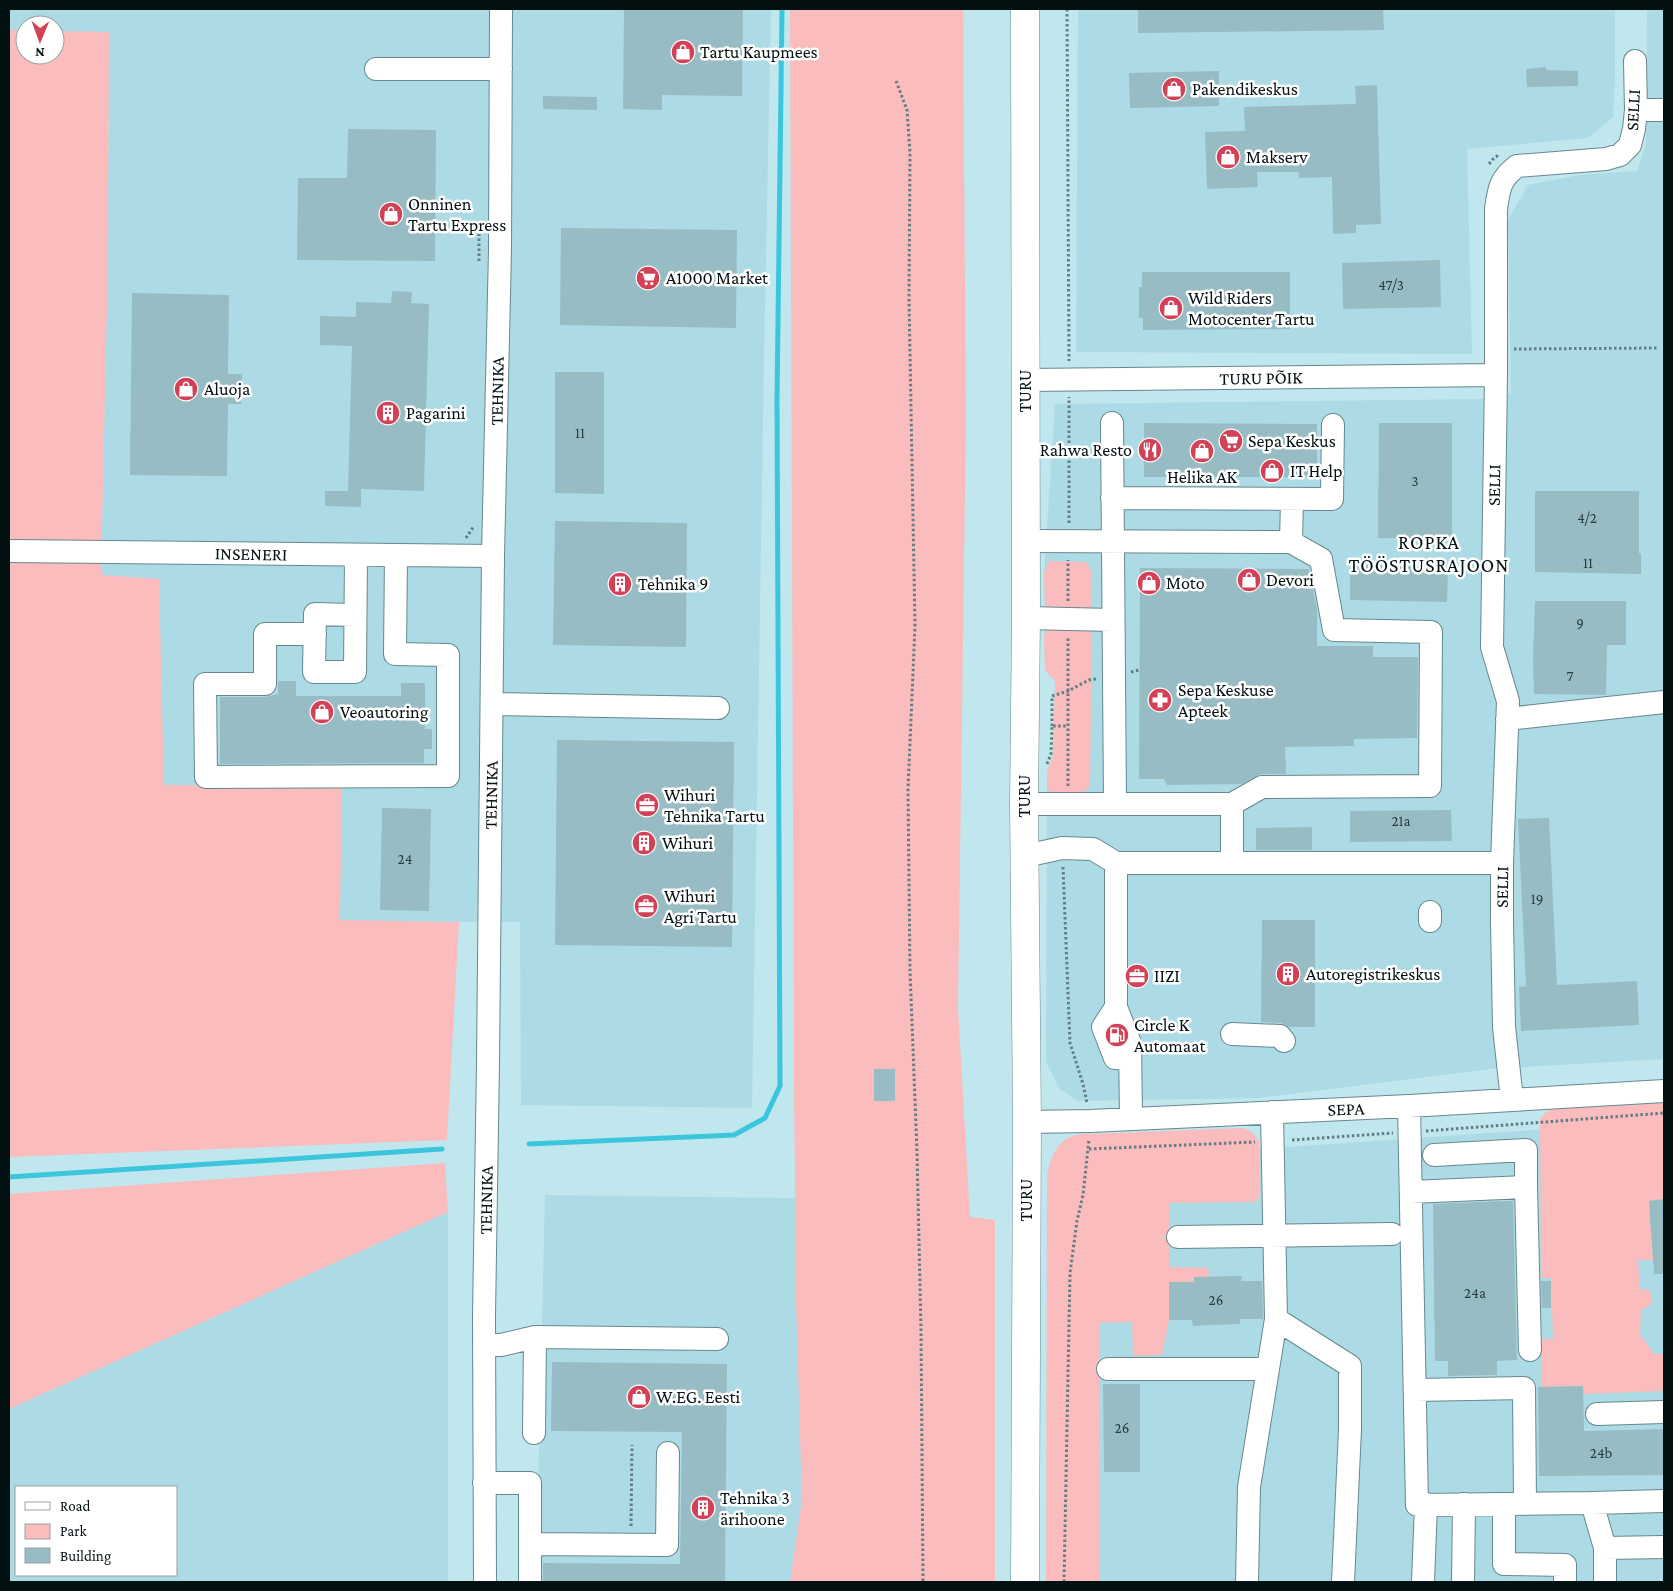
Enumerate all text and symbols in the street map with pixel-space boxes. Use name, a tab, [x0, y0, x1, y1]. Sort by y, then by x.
north arrow	[15, 15, 65, 65]
shop icon: Tartu Kaupmees	[670, 39, 696, 65]
place label: Tartu Kaupmees	[700, 42, 818, 62]
text: N	[34, 45, 45, 61]
shop icon: Pakendikeskus	[1161, 76, 1187, 102]
place label: Pakendikeskus	[1192, 79, 1298, 99]
street label: SELLI	[1622, 89, 1644, 131]
shop icon: Makserv	[1215, 144, 1241, 170]
place label: Makserv	[1246, 147, 1308, 167]
place label: Onninen Tartu Express	[408, 194, 506, 235]
shop icon: Onninen Tartu Express	[378, 201, 404, 227]
supermarket icon: A1000 Market	[635, 265, 661, 291]
place label: A1000 Market	[666, 268, 769, 288]
house number: 47/3	[1378, 277, 1404, 293]
place label: Wild Riders Motocenter Tartu	[1188, 288, 1315, 329]
shop icon: Wild Riders Motocenter Tartu	[1158, 295, 1184, 321]
street label: TEHNIKA	[486, 356, 508, 426]
street label: TURU PÕIK	[1219, 367, 1303, 389]
street label: TURU	[1015, 370, 1035, 412]
shop icon: Aluoja	[173, 376, 199, 402]
place label: Aluoja	[204, 379, 250, 400]
building icon: Pagarini	[375, 400, 401, 426]
place label: Pagarini	[406, 403, 466, 423]
house number: 11	[575, 425, 585, 441]
supermarket icon: Sepa Keskus	[1218, 428, 1244, 454]
place label: Sepa Keskus	[1248, 431, 1336, 451]
restaurant icon: Rahwa Resto	[1137, 437, 1163, 463]
shop icon: Helika AK	[1189, 438, 1215, 464]
place label: Rahwa Resto	[1040, 440, 1132, 460]
shop icon: IT Help	[1259, 458, 1285, 484]
place label: IT Help	[1290, 461, 1343, 481]
street label: SELLI	[1484, 464, 1504, 506]
place label: Helika AK	[1167, 467, 1238, 487]
house number: 3	[1411, 473, 1419, 489]
house number: 4/2	[1577, 510, 1597, 526]
district label: ROPKA TÖÖSTUSRAJOON	[1349, 531, 1509, 577]
street label: INSENERI	[215, 543, 287, 565]
house number: 11	[1583, 555, 1593, 571]
shop icon: Devori	[1236, 567, 1262, 593]
shop icon: Moto	[1136, 570, 1162, 596]
place label: Devori	[1266, 570, 1314, 590]
building icon: Tehnika 9	[607, 571, 633, 597]
place label: Moto	[1166, 573, 1205, 593]
place label: Tehnika 9	[638, 574, 708, 594]
house number: 9	[1576, 615, 1584, 631]
house number: 7	[1567, 668, 1574, 684]
place label: Sepa Keskuse Apteek	[1178, 680, 1274, 721]
pharmacy icon: Sepa Keskuse Apteek	[1147, 687, 1173, 713]
shop icon: Veoautoring	[309, 699, 335, 725]
place label: Veoautoring	[340, 702, 429, 722]
street label: TEHNIKA	[480, 760, 502, 830]
street label: TURU	[1014, 775, 1034, 817]
place label: Wihuri Tehnika Tartu	[664, 785, 765, 826]
office icon: Wihuri Tehnika Tartu	[634, 792, 660, 818]
house number: 21a	[1391, 813, 1411, 829]
building icon: Wihuri	[631, 830, 657, 856]
place label: Wihuri	[662, 833, 714, 853]
house number: 24	[398, 851, 412, 867]
street label: SELLI	[1492, 866, 1512, 908]
place label: Wihuri Agri Tartu	[664, 886, 737, 927]
house number: 19	[1531, 891, 1543, 907]
office icon: Wihuri Agri Tartu	[633, 893, 659, 919]
building icon: Autoregistrikeskus	[1275, 961, 1301, 987]
office icon: IIZI	[1124, 963, 1150, 989]
place label: Autoregistrikeskus	[1306, 964, 1440, 984]
place label: IIZI	[1154, 966, 1180, 986]
place label: Circle K Automaat	[1134, 1015, 1206, 1056]
fuel station icon: Circle K Automaat	[1104, 1022, 1130, 1048]
street label: SEPA	[1327, 1098, 1366, 1120]
street label: TEHNIKA	[475, 1165, 497, 1235]
street label: TURU	[1016, 1179, 1036, 1221]
house number: 24a	[1464, 1285, 1486, 1301]
house number: 26	[1209, 1292, 1223, 1308]
shop icon: W.EG. Eesti	[626, 1384, 652, 1410]
place label: W.EG. Eesti	[656, 1387, 740, 1407]
house number: 26	[1115, 1420, 1129, 1436]
house number: 24b	[1590, 1445, 1613, 1461]
legend	[15, 1486, 178, 1576]
place label: Tehnika 3 ärihoone	[720, 1488, 790, 1529]
building icon: Tehnika 3 ärihoone	[690, 1495, 716, 1521]
text: Road	[60, 1498, 91, 1514]
text: Park	[60, 1523, 87, 1539]
text: Building	[60, 1548, 111, 1565]

